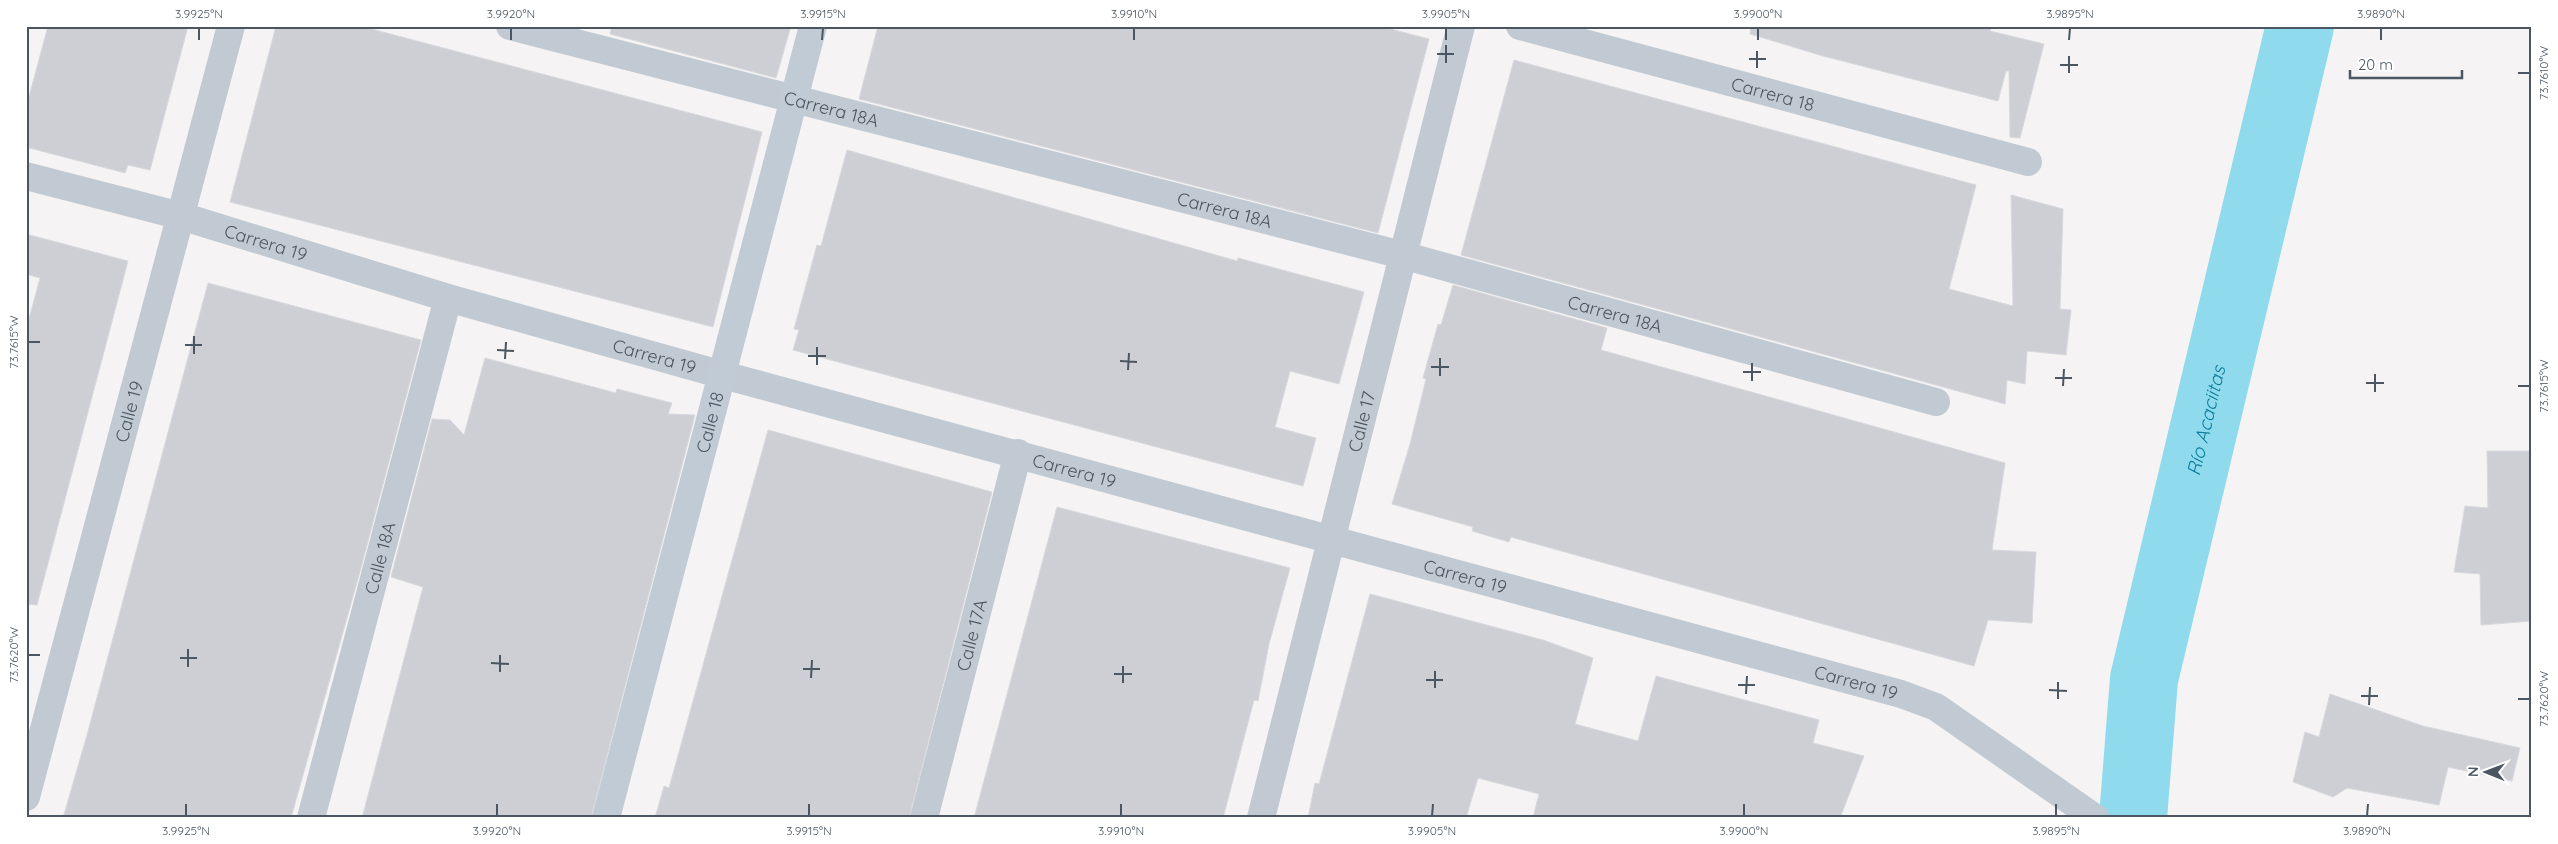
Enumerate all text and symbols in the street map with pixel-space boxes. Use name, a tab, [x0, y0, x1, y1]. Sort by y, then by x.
text: 3.9925°N	[175, 6, 223, 21]
text: 3.9920°N	[487, 6, 535, 21]
text: 3.9915°N	[800, 6, 846, 21]
text: 3.9910°N	[1111, 6, 1157, 21]
text: 3.9905°N	[1422, 6, 1470, 21]
text: 3.9900°N	[1734, 6, 1782, 21]
text: 3.9895°N	[2046, 6, 2094, 21]
text: 3.9890°N	[2357, 6, 2405, 21]
text: 73.7610°W	[2536, 46, 2551, 100]
scale bar	[2350, 48, 2463, 80]
text: 20 m	[2358, 55, 2393, 74]
street label: Carrera 18	[1729, 72, 1817, 116]
street label: Carrera 18A	[782, 85, 882, 132]
street label: Carrera 18A	[1175, 186, 1275, 233]
street label: Carrera 19	[222, 219, 310, 266]
street label: Carrera 18A	[1565, 290, 1665, 338]
text: 73.7615°W	[6, 315, 21, 369]
street label: Carrera 19	[610, 333, 699, 378]
text: 73.7615°W	[2536, 359, 2551, 413]
water label: Río Acaciitas	[2181, 362, 2231, 478]
street label: Calle 19	[109, 378, 148, 445]
street label: Calle 18	[690, 389, 728, 455]
street label: Calle 17	[1342, 389, 1380, 454]
street label: Carrera 19	[1030, 448, 1119, 492]
street label: Calle 18A	[359, 519, 400, 597]
street label: Carrera 19	[1421, 554, 1510, 598]
street label: Calle 17A	[951, 596, 992, 673]
text: 73.7620°W	[6, 626, 21, 683]
street label: Carrera 19	[1812, 660, 1901, 704]
text: 73.7620°W	[2536, 670, 2551, 727]
north arrow	[2460, 746, 2510, 796]
text: N	[2464, 766, 2482, 777]
text: 3.9925°N	[162, 823, 210, 838]
text: 3.9920°N	[473, 823, 521, 838]
text: 3.9915°N	[786, 823, 832, 838]
text: 3.9910°N	[1098, 823, 1144, 838]
text: 3.9905°N	[1408, 823, 1456, 838]
text: 3.9900°N	[1720, 823, 1768, 838]
text: 3.9895°N	[2032, 823, 2080, 838]
text: 3.9890°N	[2343, 823, 2391, 838]

